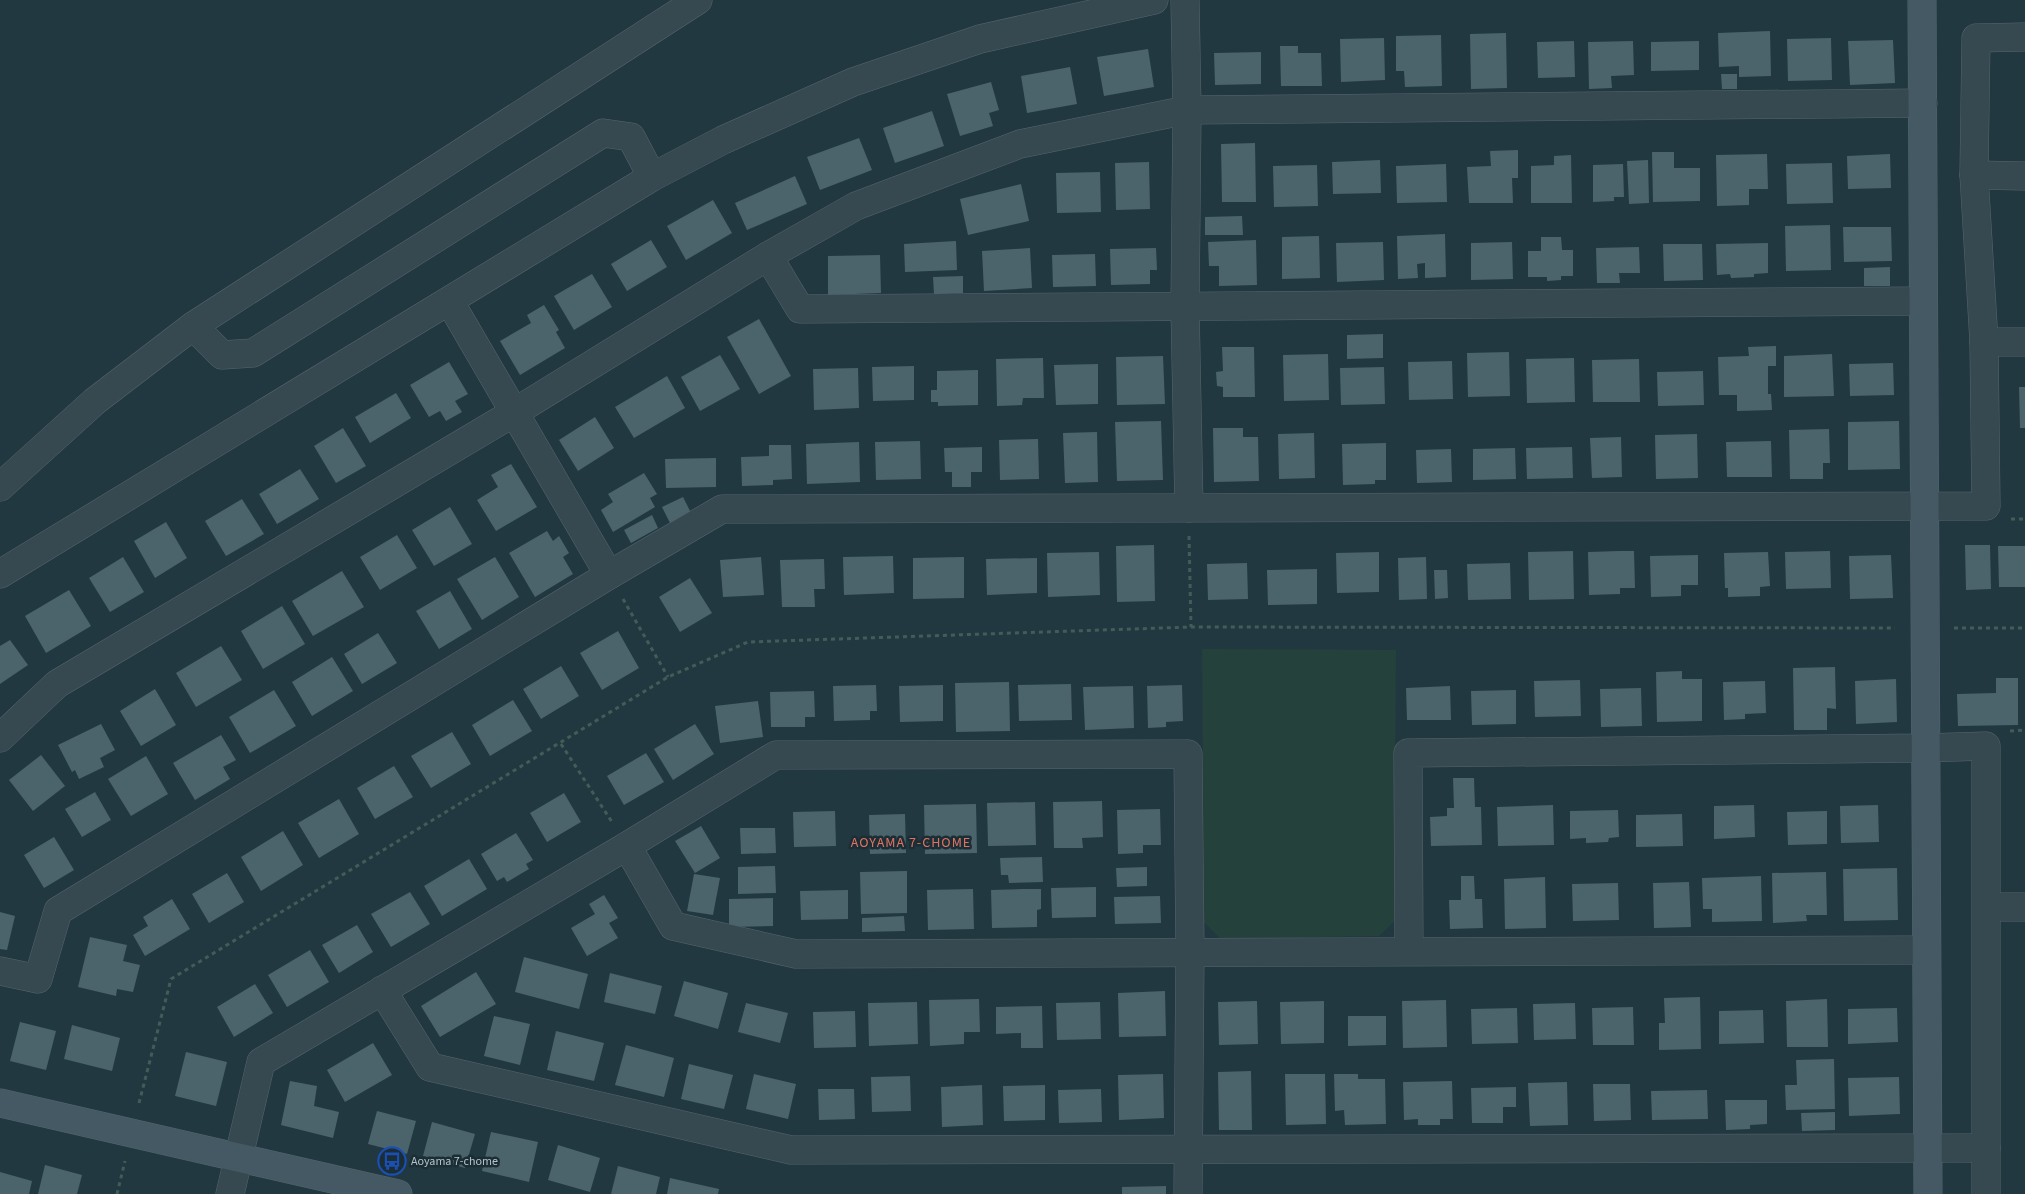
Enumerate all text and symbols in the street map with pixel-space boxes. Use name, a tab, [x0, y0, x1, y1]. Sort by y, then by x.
district label: AOYAMA 7-CHOME	[851, 833, 971, 853]
bus stop icon: Aoyama 7-chome	[377, 1146, 407, 1176]
place label: Aoyama 7-chome	[411, 1153, 498, 1170]

